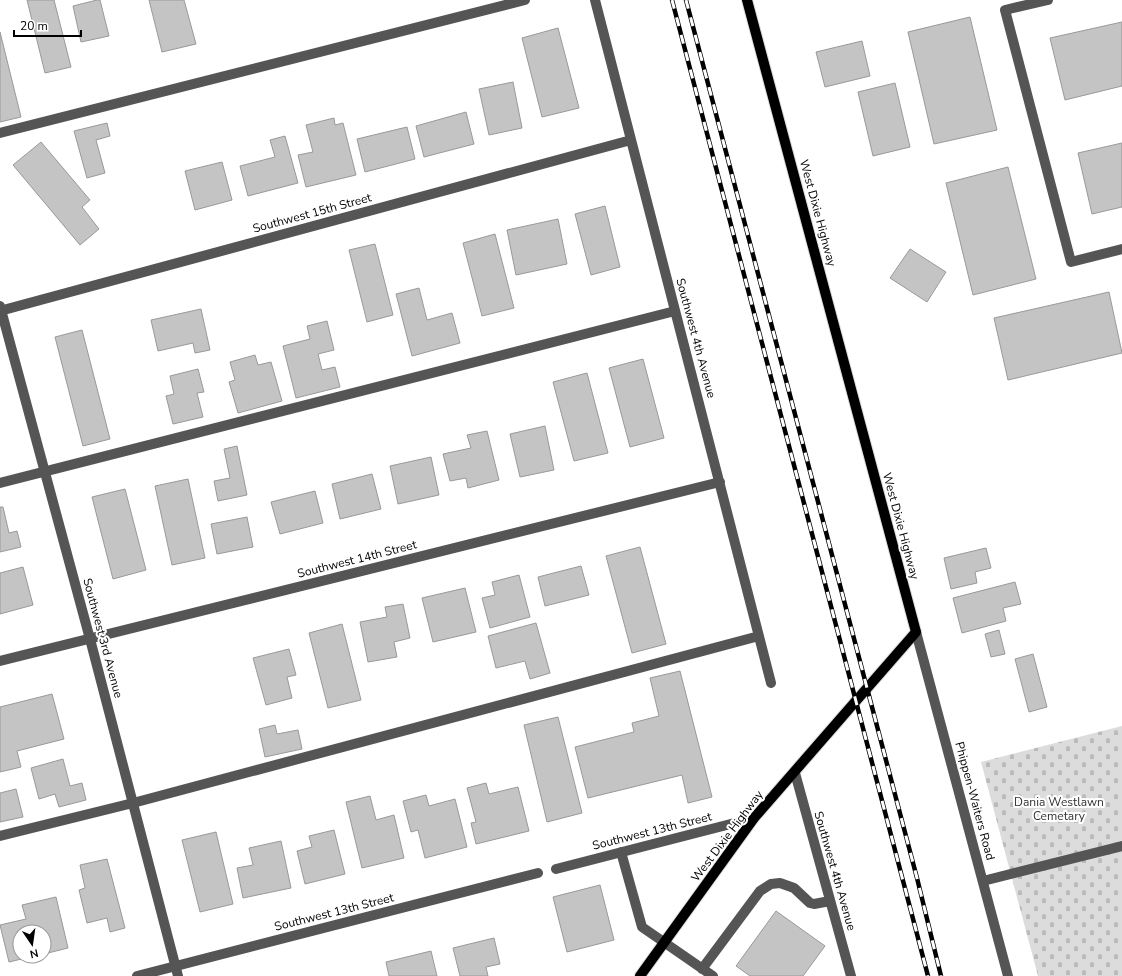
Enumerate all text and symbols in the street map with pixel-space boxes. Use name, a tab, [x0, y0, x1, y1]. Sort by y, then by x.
scale bar	[14, 12, 81, 38]
text: 20 m	[20, 18, 48, 34]
street label: West Dixie Highway	[796, 158, 840, 269]
street label: Southwest 15th Street	[251, 189, 374, 237]
street label: Southwest 4th Avenue	[672, 276, 720, 400]
street label: West Dixie Highway	[879, 471, 923, 582]
street label: Southwest 14th Street	[296, 536, 419, 582]
street label: Southwest 3rd Avenue	[79, 576, 127, 700]
street label: Phippen-Waiters Road	[951, 740, 999, 862]
street label: West Dixie Highway	[687, 786, 767, 885]
park label: Dania Westlawn Cemetary	[1014, 794, 1104, 824]
street label: Southwest 13th Street	[591, 808, 714, 854]
street label: Southwest 4th Avenue	[810, 810, 860, 932]
street label: Southwest 13th Street	[273, 889, 396, 935]
north arrow	[12, 924, 52, 964]
text: N	[28, 945, 40, 961]

